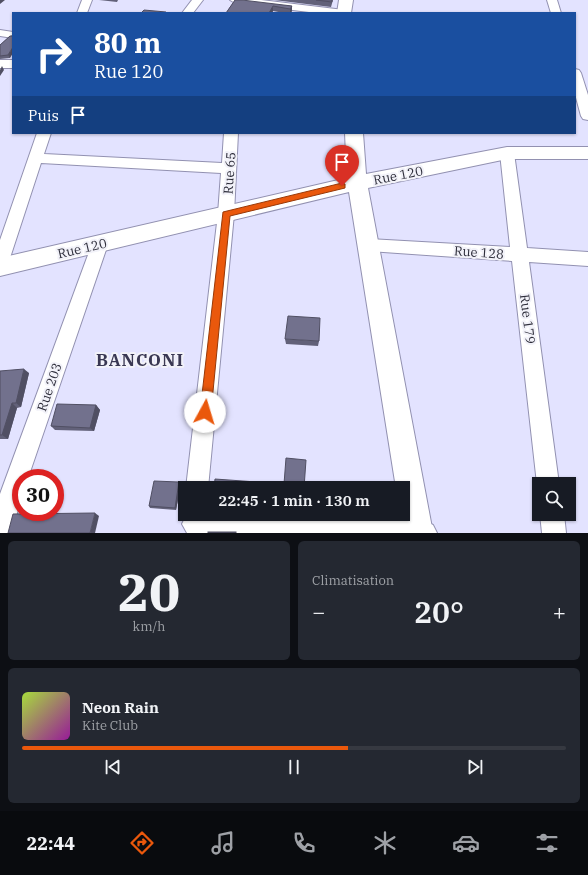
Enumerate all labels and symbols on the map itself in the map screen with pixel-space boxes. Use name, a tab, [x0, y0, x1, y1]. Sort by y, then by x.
pin	[325, 145, 359, 186]
street label: Rue 65	[220, 151, 239, 195]
street label: Rue 120	[372, 162, 425, 189]
street label: Rue 120	[56, 235, 109, 262]
street label: Rue 128	[453, 242, 505, 263]
street label: Rue 179	[516, 293, 539, 345]
district label: BANCONI	[96, 349, 184, 371]
street label: Rue 203	[33, 361, 66, 414]
position arrow	[184, 391, 226, 433]
speed limit sign: 30	[12, 469, 64, 521]

